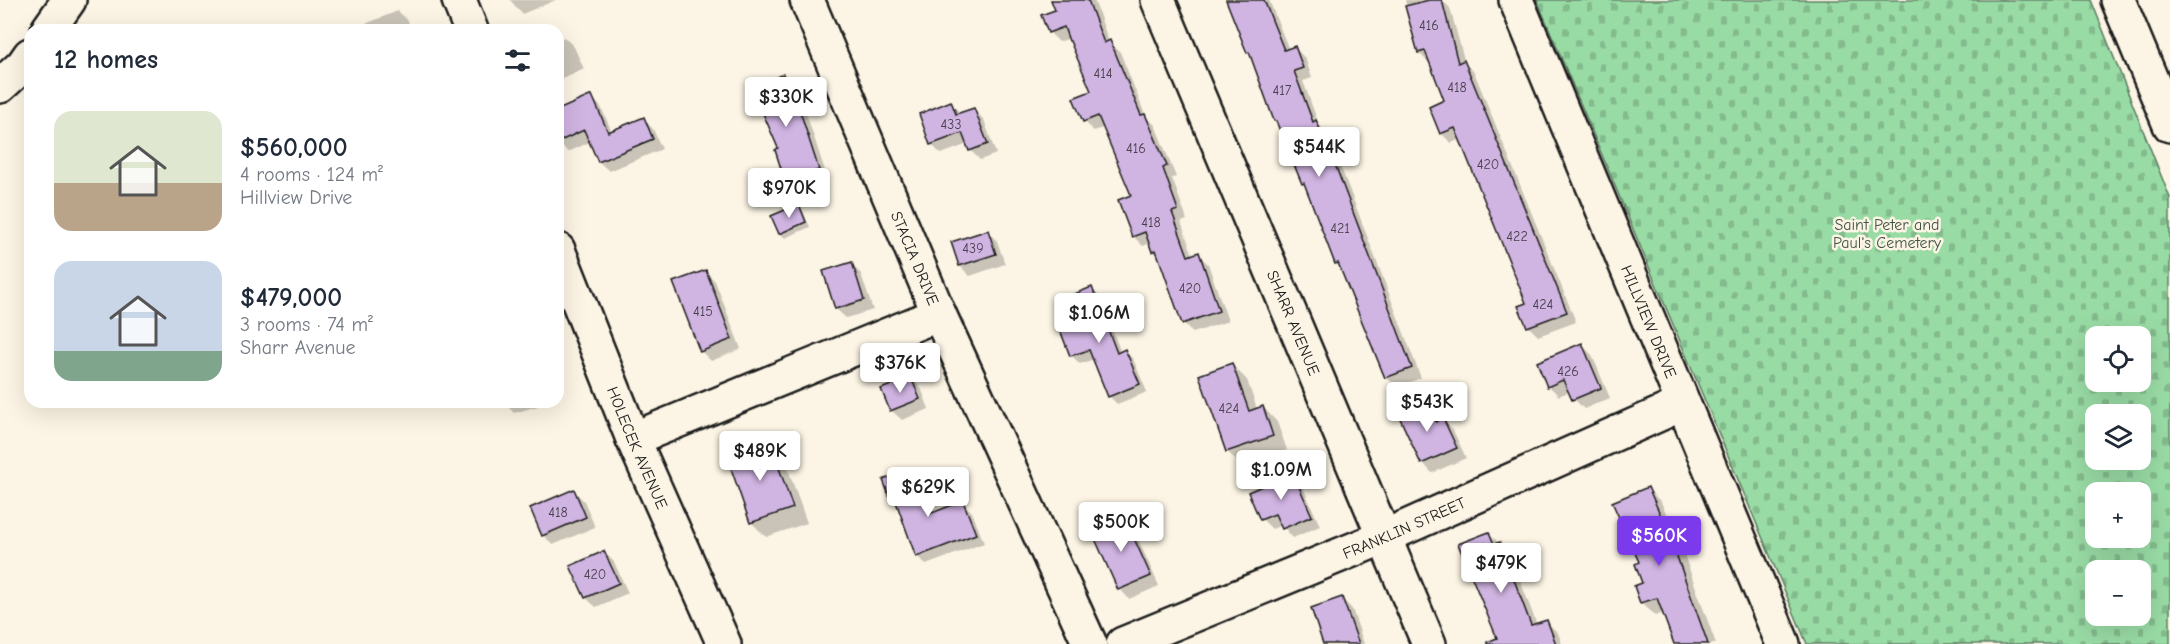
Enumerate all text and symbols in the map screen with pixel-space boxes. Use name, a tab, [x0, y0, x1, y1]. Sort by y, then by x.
house number: 416	[1419, 17, 1439, 34]
icon: filters	[501, 44, 534, 77]
text: 12 homes	[54, 45, 158, 75]
house number: 414	[1093, 65, 1113, 82]
pin: $330K	[744, 77, 828, 128]
house number: 418	[1447, 79, 1467, 96]
house number: 417	[1273, 82, 1292, 99]
text: $330K	[759, 85, 813, 108]
house number: 433	[941, 116, 961, 133]
pin: $544K	[1277, 127, 1361, 178]
text: $560,000	[240, 133, 348, 163]
icon: home	[102, 135, 174, 207]
text: $544K	[1293, 135, 1345, 158]
house number: 416	[1126, 140, 1146, 157]
house number: 420	[1477, 156, 1499, 173]
text: 4 rooms · 124 m²	[240, 163, 383, 186]
pin: $970K	[747, 168, 831, 219]
text: $970K	[762, 176, 816, 199]
text: Hillview Drive	[240, 186, 352, 209]
street label: STACIA DRIVE	[887, 209, 942, 308]
house number: 418	[1141, 214, 1161, 231]
park label: Saint Peter and Paul's Cemetery	[1833, 216, 1942, 252]
house number: 421	[1330, 220, 1350, 237]
house number: 422	[1506, 228, 1528, 245]
house number: 439	[962, 240, 984, 257]
street label: HILLVIEW DRIVE	[1617, 263, 1680, 381]
street label: SHARR AVENUE	[1263, 268, 1323, 379]
house number: 420	[1179, 280, 1201, 297]
text: $479,000	[240, 283, 342, 313]
icon: home	[102, 285, 174, 357]
pin: $1.06M	[1050, 293, 1148, 344]
house number: 424	[1533, 296, 1554, 313]
text: $1.06M	[1068, 301, 1130, 324]
house number: 415	[693, 303, 713, 320]
text: 3 rooms · 74 m²	[240, 313, 373, 336]
map controls	[2085, 326, 2151, 626]
button: locate	[2085, 326, 2151, 392]
text: Sharr Avenue	[240, 336, 356, 359]
pin: $376K	[858, 343, 942, 394]
text: $376K	[874, 351, 926, 374]
house number: 426	[1557, 363, 1579, 380]
pin: $543K	[1385, 382, 1469, 433]
street label: HOLECEK AVENUE	[603, 384, 671, 512]
text: $543K	[1400, 390, 1454, 413]
house number: 424	[1219, 400, 1240, 417]
button: layers	[2085, 404, 2151, 470]
pin: $489K	[718, 431, 802, 482]
text: $489K	[733, 439, 787, 462]
pin: $1.09M	[1232, 450, 1330, 501]
text: $1.09M	[1250, 458, 1312, 481]
pin: $629K	[886, 467, 970, 518]
text: $629K	[901, 475, 955, 498]
button: +	[2085, 482, 2151, 548]
street label: FRANKLIN STREET	[1340, 494, 1469, 563]
pin: $500K	[1079, 502, 1163, 553]
house number: 418	[548, 504, 568, 521]
text: $500K	[1093, 510, 1149, 533]
pin: $560K	[1617, 516, 1701, 567]
text: $560K	[1631, 524, 1687, 547]
pin: $479K	[1459, 543, 1543, 594]
text: $479K	[1475, 551, 1527, 574]
button: −	[2085, 560, 2151, 626]
house number: 420	[584, 566, 606, 583]

